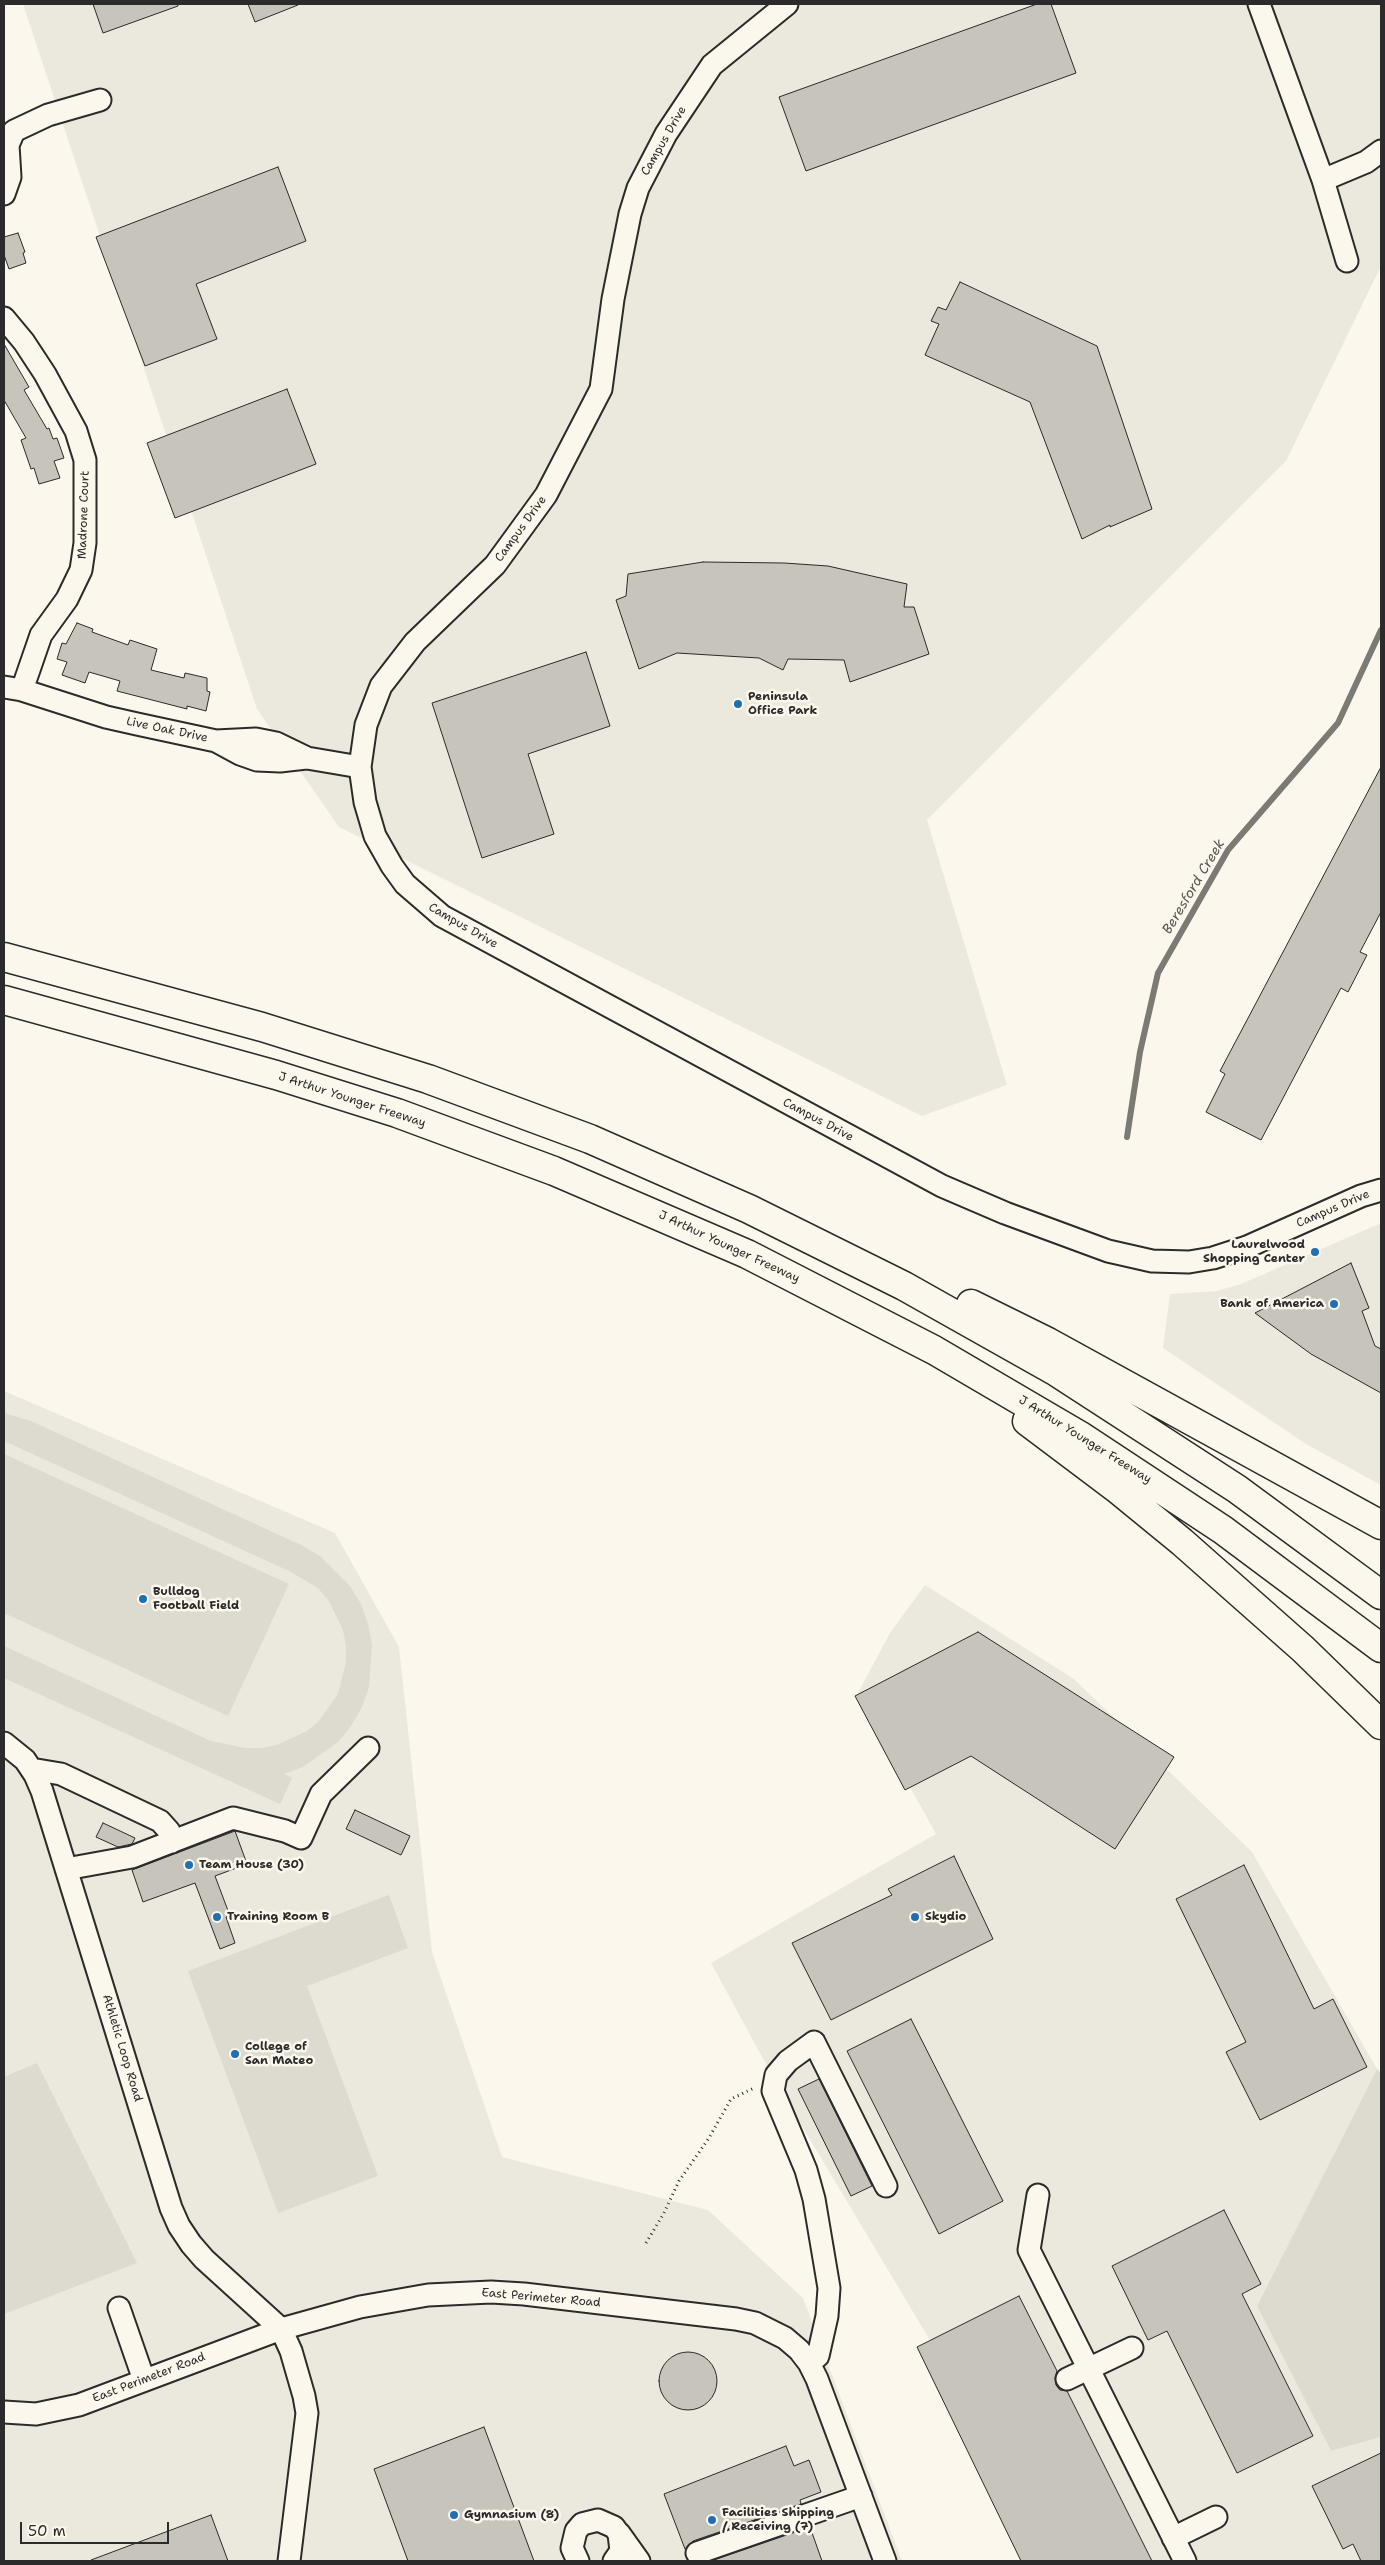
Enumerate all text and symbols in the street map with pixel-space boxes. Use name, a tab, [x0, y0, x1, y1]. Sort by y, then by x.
street label: Campus Drive	[638, 104, 690, 178]
street label: Madrone Court	[75, 470, 93, 560]
street label: Campus Drive	[492, 493, 550, 565]
place label: Peninsula Office Park	[748, 690, 817, 718]
marker: Peninsula Office Park	[732, 698, 744, 710]
street label: Live Oak Drive	[125, 714, 209, 746]
water label: Beresford Creek	[1159, 836, 1229, 938]
street label: Campus Drive	[426, 900, 500, 952]
street label: J Arthur Younger Freeway	[277, 1069, 427, 1131]
street label: Campus Drive	[780, 1095, 856, 1145]
street label: Campus Drive	[1294, 1187, 1372, 1231]
street label: J Arthur Younger Freeway	[656, 1208, 802, 1286]
place label: Laurelwood Shopping Center	[1203, 1238, 1305, 1266]
marker: Laurelwood Shopping Center	[1309, 1246, 1321, 1258]
place label: Bank of America	[1220, 1297, 1324, 1311]
marker: Bank of America	[1328, 1298, 1340, 1310]
street label: J Arthur Younger Freeway	[1016, 1393, 1154, 1487]
place label: Bulldog Football Field	[153, 1585, 239, 1613]
marker: Bulldog Football Field	[137, 1593, 149, 1605]
place label: Team House (30)	[199, 1858, 304, 1872]
marker: Team House (30)	[183, 1859, 195, 1871]
place label: Training Room B	[227, 1910, 329, 1924]
place label: Skydio	[925, 1910, 966, 1924]
marker: Training Room B	[211, 1911, 223, 1923]
marker: Skydio	[909, 1911, 921, 1923]
street label: Athletic Loop Road	[99, 1993, 145, 2103]
place label: College of San Mateo	[245, 2040, 313, 2068]
marker: College of San Mateo	[229, 2048, 241, 2060]
street label: East Perimeter Road	[481, 2286, 601, 2310]
street label: East Perimeter Road	[91, 2350, 207, 2406]
place label: Facilities Shipping / Receiving (7)	[722, 2506, 834, 2534]
place label: Gymnasium (8)	[464, 2508, 559, 2522]
marker: Gymnasium (8)	[448, 2509, 460, 2521]
scale bar	[22, 2512, 171, 2544]
marker: Facilities Shipping / Receiving (7)	[706, 2514, 718, 2526]
text: 50 m	[28, 2521, 66, 2541]

